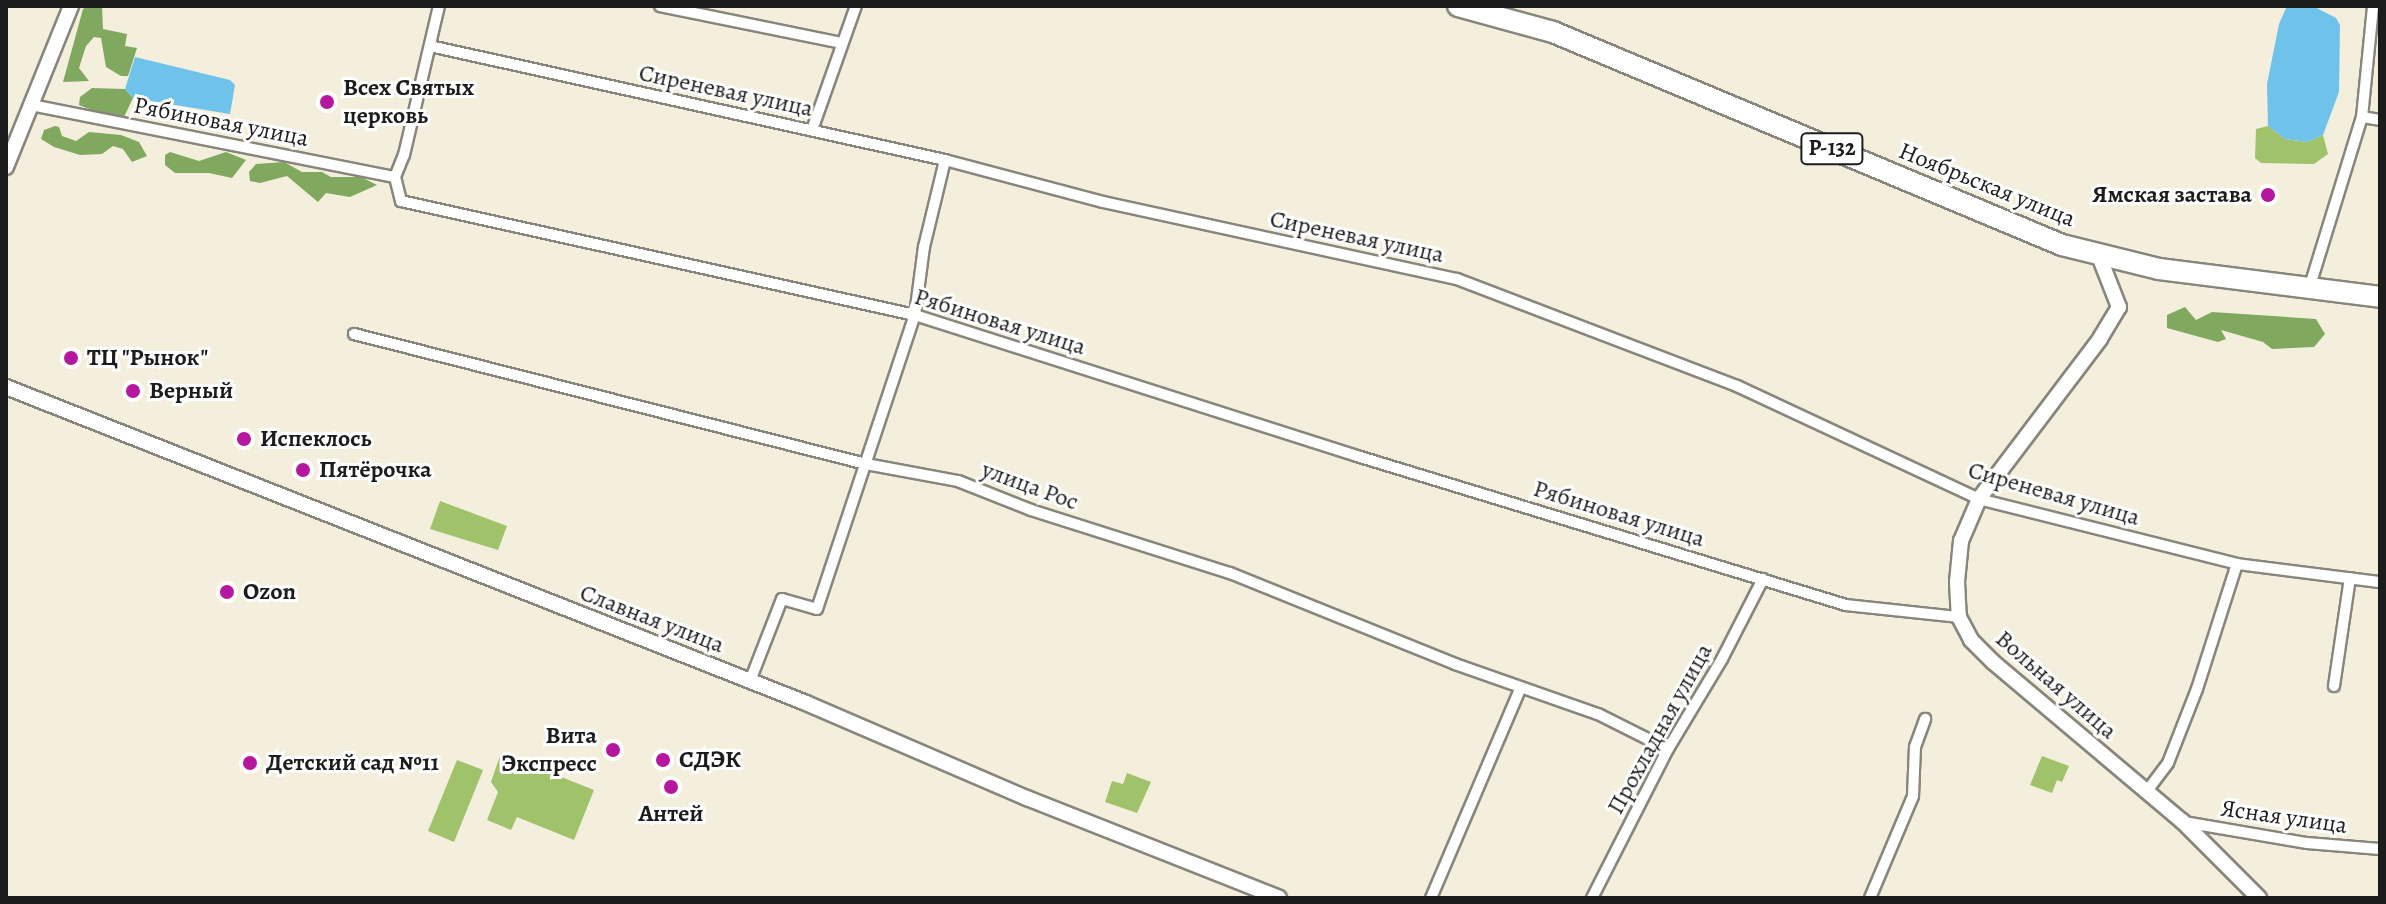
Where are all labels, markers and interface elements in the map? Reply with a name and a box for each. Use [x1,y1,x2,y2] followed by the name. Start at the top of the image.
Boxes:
[636,58,816,124] street label: Сиреневая улица
[343,74,474,130] place label: Всех Святых церковь
[131,91,311,153] street label: Рябиновая улица
[318,93,336,111] marker: Всех Святых церковь
[1800,131,1864,167] road number: Р-132
[1895,137,2079,233] street label: Ноябрьская улица
[2092,181,2252,209] place label: Ямская застава
[2259,186,2277,204] marker: Ямская застава
[1267,204,1447,270] street label: Сиреневая улица
[911,282,1089,362] street label: Рябиновая улица
[87,344,209,372] place label: ТЦ "Рынок"
[62,349,80,367] marker: ТЦ "Рынок"
[149,377,233,405] place label: Верный
[124,382,142,400] marker: Верный
[260,425,372,453] place label: Испеклось
[235,430,253,448] marker: Испеклось
[978,455,1082,517] street label: улица Рос
[319,456,432,484] place label: Пятёрочка
[1965,456,2143,532] street label: Сиреневая улица
[294,461,312,479] marker: Пятёрочка
[1530,474,1708,554] street label: Рябиновая улица
[243,578,296,606] place label: Ozon
[576,578,728,660] street label: Славная улица
[218,583,236,601] marker: Ozon
[1989,625,2123,745] street label: Вольная улица
[1601,639,1719,819] street label: Прохладная улица
[501,722,597,778] place label: Вита Экспресс
[604,741,622,759] marker: Вита Экспресс
[679,746,741,774] place label: СДЭК
[266,749,439,777] place label: Детский сад №11
[654,751,672,769] marker: СДЭК
[241,754,259,772] marker: Детский сад №11
[662,778,680,796] marker: Антей
[2219,794,2349,840] street label: Ясная улица
[639,800,703,828] place label: Антей

